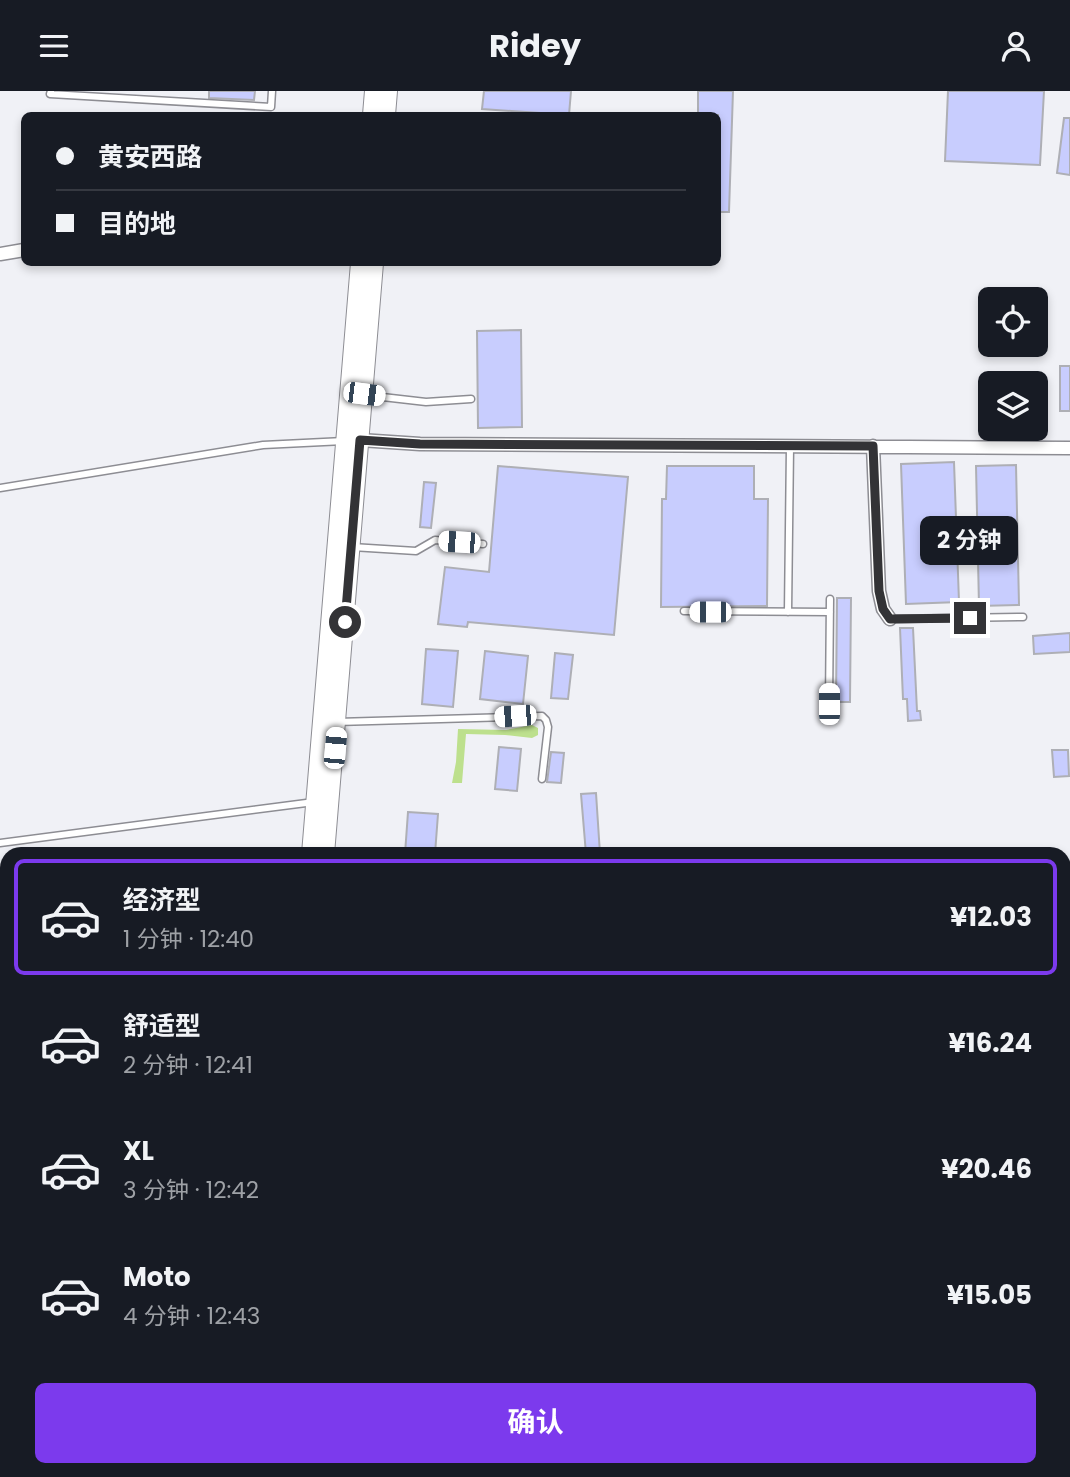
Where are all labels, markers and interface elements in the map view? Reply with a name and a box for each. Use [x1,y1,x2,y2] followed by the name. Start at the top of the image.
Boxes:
[489,23,581,68] text: Ridey
[35,27,73,65] icon: menu
[997,27,1035,65] icon: person
[98,139,202,175] text: 黄安西路
[98,206,176,242] text: 目的地
[978,287,1048,441] map controls
[978,287,1048,357] button: locate
[978,371,1048,441] button: layers
[342,381,387,407] car
[921,517,1019,566] callout: 2 分钟
[937,524,1001,556] text: 2 分钟
[438,530,481,554] car
[690,602,732,623] car
[954,602,986,634] route end
[329,606,361,638] route start
[819,683,840,725] car
[494,704,537,728] car
[323,726,348,770] car
[123,882,201,918] text: 经济型
[39,886,102,949] icon: car
[950,899,1032,935] text: ¥12.03
[123,923,254,955] text: 1 分钟 · 12:40
[123,1008,201,1044] text: 舒适型
[39,1012,102,1075] icon: car
[948,1025,1032,1061] text: ¥16.24
[123,1049,253,1081] text: 2 分钟 · 12:41
[123,1133,154,1169] text: XL
[39,1138,102,1201] icon: car
[941,1151,1032,1187] text: ¥20.46
[123,1174,259,1206] text: 3 分钟 · 12:42
[123,1259,191,1295] text: Moto
[39,1264,102,1327] icon: car
[947,1277,1032,1313] text: ¥15.05
[123,1300,260,1332] text: 4 分钟 · 12:43
[35,1383,1036,1463] button: 确认

